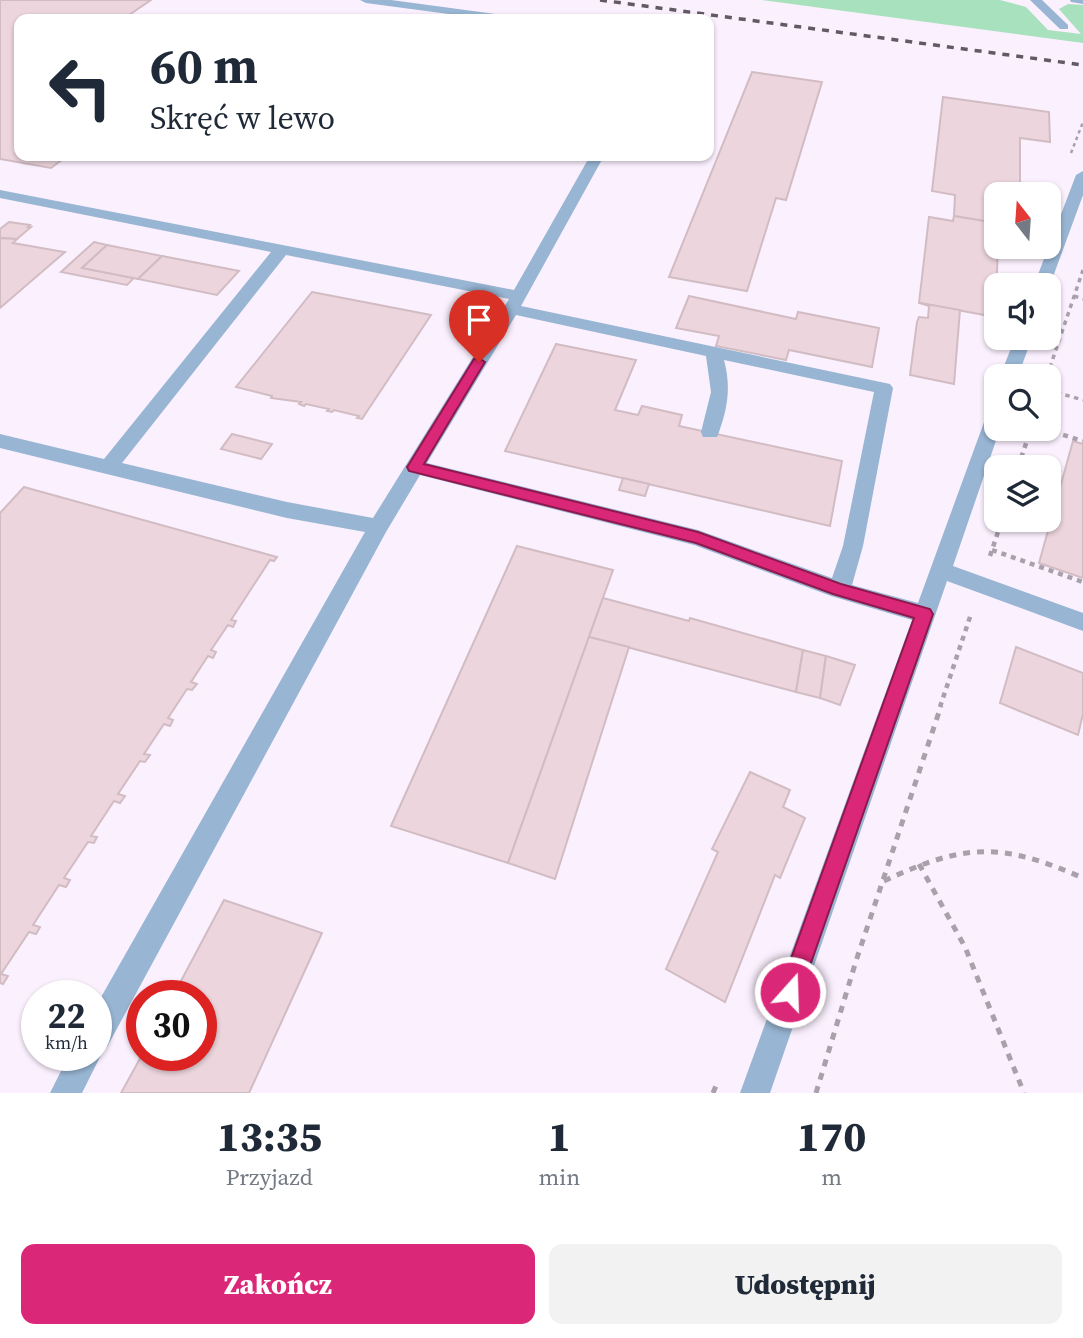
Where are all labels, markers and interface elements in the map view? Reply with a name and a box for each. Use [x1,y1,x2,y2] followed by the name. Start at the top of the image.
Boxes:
[150,32,258,99] text: 60 m
[35,42,126,133] icon: left
[150,96,335,140] text: Skręć w lewo
[984,182,1060,259] north arrow
[984,182,1061,532] map controls
[984,273,1061,350] button: sound
[449,290,509,362] pin
[460,301,498,339] icon: arrive
[984,364,1061,441] button: search
[984,455,1061,532] button: layers
[753,955,827,1029] position arrow
[126,980,217,1071] speed limit sign: 30
[48,992,85,1040] text: 22
[45,1030,88,1055] text: km/h
[217,1107,322,1165] text: 13:35
[548,1107,571,1165] text: 1
[797,1107,866,1165] text: 170
[226,1161,313,1193] text: Przyjazd
[539,1161,580,1193] text: min
[821,1161,842,1193] text: m
[21,1244,535,1324] button: Zakończ
[549,1244,1062,1324] button: Udostępnij

